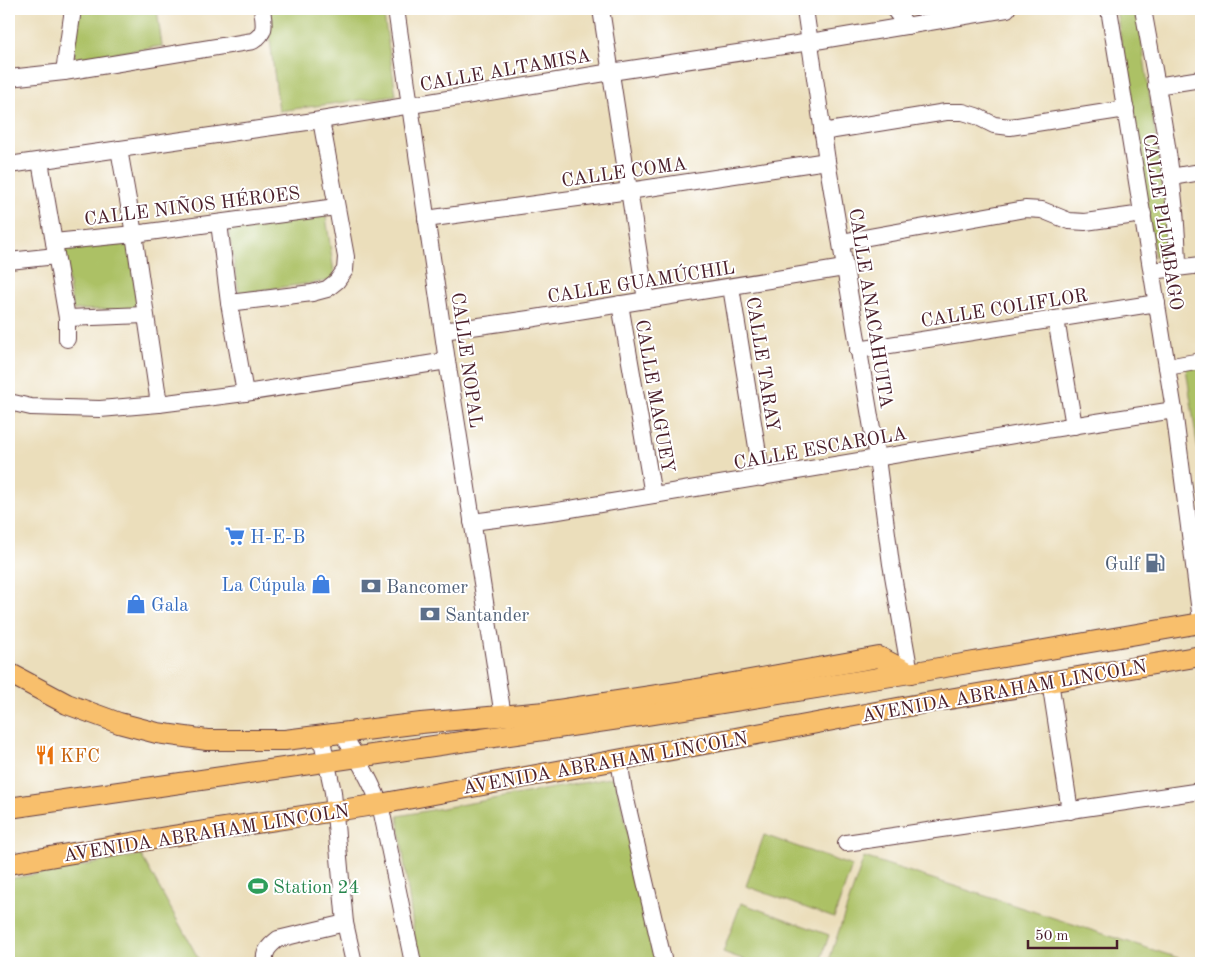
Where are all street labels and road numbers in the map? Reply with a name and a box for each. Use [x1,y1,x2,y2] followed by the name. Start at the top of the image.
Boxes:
[418,47,593,96] street label: CALLE ALTAMISA
[1138,133,1185,312] street label: CALLE PLUMBAGO
[560,155,689,192] street label: CALLE COMA
[83,180,301,230] street label: CALLE NIÑOS HÉROES
[844,207,895,410] street label: CALLE ANACAHUITA
[546,254,736,308] street label: CALLE GUAMÚCHIL
[920,287,1089,332] street label: CALLE COLIFLOR
[447,291,484,429] street label: CALLE NOPAL
[741,296,782,433] street label: CALLE TARAY
[631,318,676,475] street label: CALLE MAGUEY
[732,425,909,474] street label: CALLE ESCAROLA
[860,658,1149,727] street label: AVENIDA ABRAHAM LINCOLN
[461,730,750,799] street label: AVENIDA ABRAHAM LINCOLN
[62,802,351,866] street label: AVENIDA ABRAHAM LINCOLN

